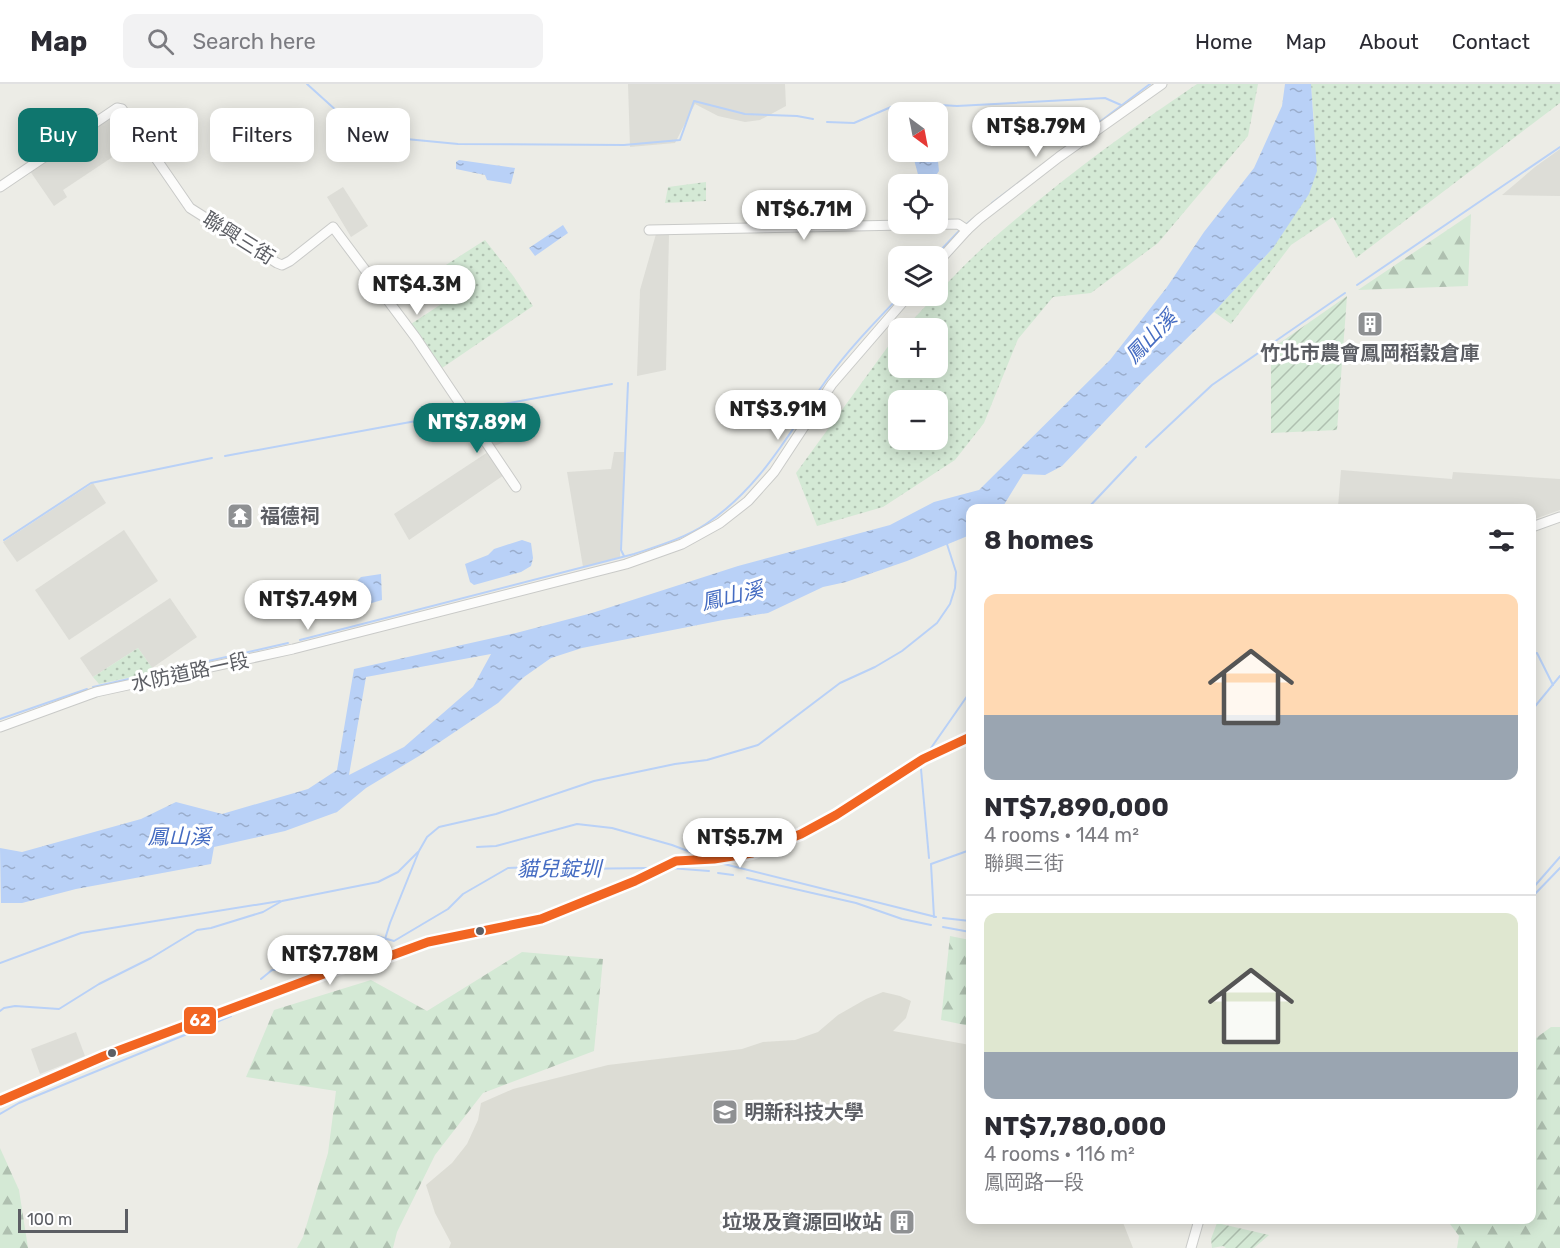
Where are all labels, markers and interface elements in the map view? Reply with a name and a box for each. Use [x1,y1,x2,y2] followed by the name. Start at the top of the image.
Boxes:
[123,14,543,68] search box
[30,25,87,58] text: Map
[144,25,177,58] icon: search
[192,28,316,55] text: Search here
[1195,29,1252,54] text: Home
[1285,29,1326,54] text: Map
[1359,29,1419,54] text: About
[1452,29,1530,54] text: Contact
[888,102,948,162] north arrow
[888,102,948,450] map controls
[974,107,1098,158] pin: NT$8.79M
[18,108,98,162] chip: Buy
[110,108,198,162] chip: Rent
[210,108,314,162] chip: Filters
[326,108,410,162] chip: New
[986,114,1086,138] text: NT$8.79M
[888,174,948,234] button: locate
[742,190,866,241] pin: NT$6.71M
[756,197,852,221] text: NT$6.71M
[199,207,279,269] street label: 聯興三街
[888,246,948,306] button: layers
[362,265,472,316] pin: NT$4.3M
[372,272,462,296] text: NT$4.3M
[1120,303,1184,368] water label: 鳳山溪
[1355,309,1385,339] building icon: 竹北市農會鳳岡稻穀倉庫
[888,318,948,378] button: +
[1260,341,1480,365] place label: 竹北市農會鳳岡稻穀倉庫
[716,390,840,441] pin: NT$3.91M
[888,390,948,450] button: −
[729,397,827,421] text: NT$3.91M
[415,403,539,454] pin: NT$7.89M
[427,410,527,434] text: NT$7.89M
[225,501,255,531] temple icon: 福德祠
[260,504,320,528] place label: 福德祠
[1485,524,1518,557] icon: filters
[984,525,1094,556] text: 8 homes
[698,576,768,615] water label: 鳳山溪
[246,580,370,631] pin: NT$7.49M
[258,587,358,611] text: NT$7.49M
[1197,633,1305,741] icon: home
[129,648,251,696] street label: 水防道路一段
[984,792,1169,823] text: NT$7,890,000
[685,818,795,869] pin: NT$5.7M
[984,823,1139,847] text: 4 rooms · 144 m²
[148,824,213,849] water label: 鳳山溪
[697,825,783,849] text: NT$5.7M
[984,851,1064,875] text: 聯興三街
[517,856,604,881] water label: 貓兒錠圳
[474,925,486,937] unlabelled marker
[268,935,392,986] pin: NT$7.78M
[281,942,379,966] text: NT$7.78M
[1197,952,1305,1060] icon: home
[183,1006,217,1035] line badge: 62
[190,1011,210,1030] text: 62
[106,1047,118,1059] unlabelled marker
[710,1097,740,1127] school or university icon: 明新科技大學
[744,1100,864,1124] place label: 明新科技大學
[984,1111,1166,1142] text: NT$7,780,000
[984,1142,1135,1166] text: 4 rooms · 116 m²
[984,1170,1084,1194] text: 鳳岡路一段
[18,1206,128,1234] scale bar
[887,1207,917,1237] building icon: 垃圾及資源回收站
[27,1210,72,1229] text: 100 m
[722,1210,882,1234] place label: 垃圾及資源回收站

